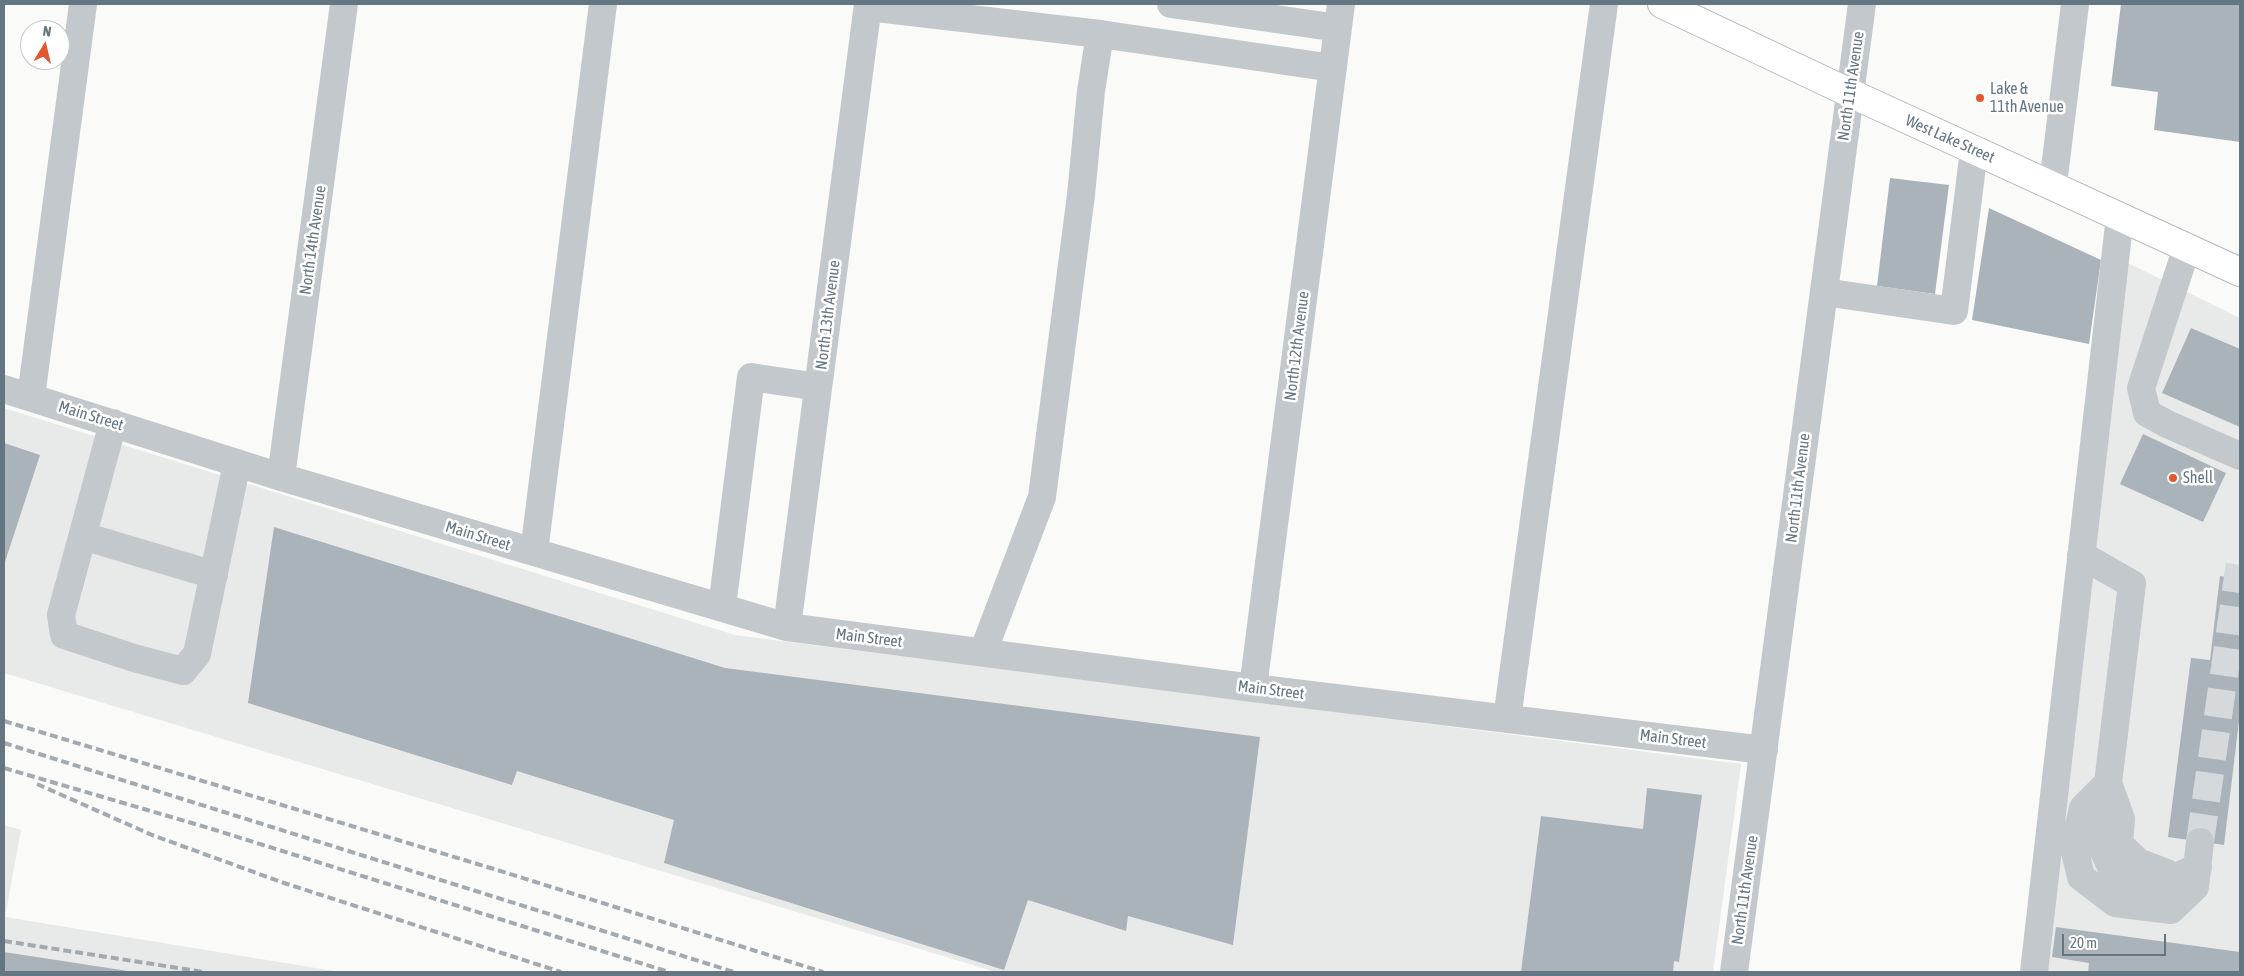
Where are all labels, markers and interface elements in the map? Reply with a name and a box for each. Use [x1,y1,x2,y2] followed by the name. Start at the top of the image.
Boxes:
[20,20,70,70] north arrow
[42,23,53,40] text: N
[1834,30,1868,142] street label: North 11th Avenue
[1990,79,2064,117] place label: Lake & 11th Avenue
[1974,92,1986,104] marker: Lake & 11th Avenue
[1902,111,1998,167] street label: West Lake Street
[296,184,330,296] street label: North 14th Avenue
[812,259,844,371] street label: North 13th Avenue
[1281,290,1313,402] street label: North 12th Avenue
[56,397,126,435] street label: Main Street
[1782,432,1814,544] street label: North 11th Avenue
[2183,468,2213,488] place label: Shell
[2167,472,2179,484] marker: Shell
[443,517,513,555] street label: Main Street
[835,624,903,652] street label: Main Street
[1237,676,1305,704] street label: Main Street
[1639,725,1707,753] street label: Main Street
[1728,834,1762,946] street label: North 11th Avenue
[2064,924,2168,956] scale bar
[2070,934,2097,951] text: 20 m

